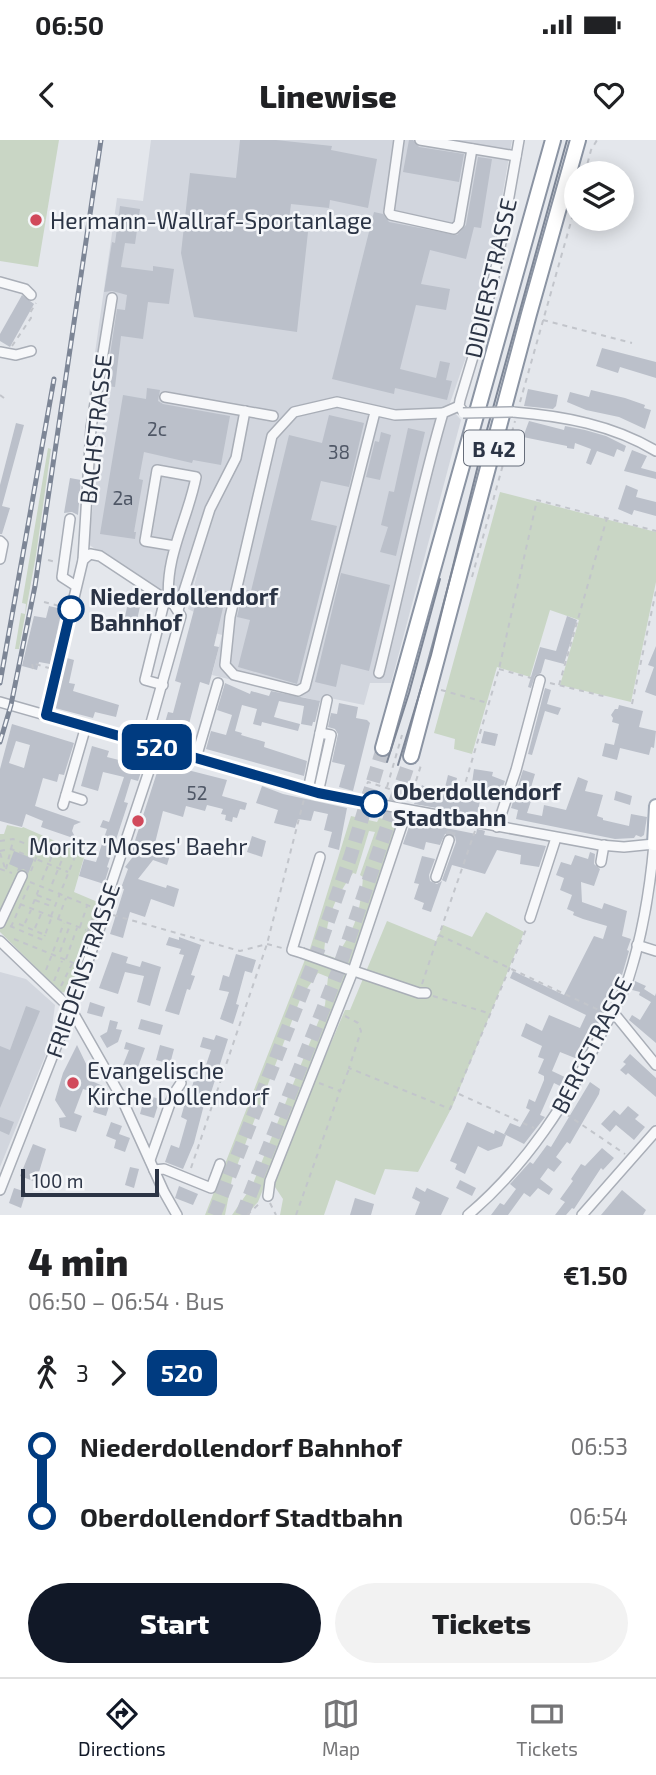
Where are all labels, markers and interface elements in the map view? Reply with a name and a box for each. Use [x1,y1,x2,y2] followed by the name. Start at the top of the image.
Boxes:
[35,9,104,40] text: 06:50
[28,76,66,114] icon: back
[259,76,397,114] text: Linewise
[590,76,628,114] icon: heart
[564,161,634,231] map controls
[564,161,634,231] button: layers
[458,195,522,361] street label: DIDIERSTRASSE
[50,206,372,234] place label: Hermann-Wallraf-Sportanlage
[28,212,44,228] marker: Hermann-Wallraf-Sportanlage
[73,353,117,505] street label: BACHSTRASSE
[147,417,167,440] house number: 2c
[464,430,524,466] road number: B 42
[328,440,350,463] house number: 38
[112,486,134,509] house number: 2a
[90,582,279,636] place label: Niederdollendorf Bahnhof
[58,596,84,622] marker: Niederdollendorf Bahnhof
[117,724,197,770] line badge: 520
[136,732,178,761] text: 520
[393,777,561,831] place label: Oberdollendorf Stadtbahn
[187,781,207,804] house number: 52
[361,791,387,817] marker: Oberdollendorf Stadtbahn
[130,813,146,829] marker: Moritz 'Moses' Baehr
[29,832,247,860] place label: Moritz 'Moses' Baehr
[39,879,125,1061] street label: FRIEDENSTRASSE
[545,972,637,1118] street label: BERGSTRASSE
[87,1056,270,1110] place label: Evangelische Kirche Dollendorf
[65,1075,81,1091] marker: Evangelische Kirche Dollendorf
[21,1166,159,1198] scale bar
[32,1169,83,1192] text: 100 m
[28,1238,129,1284] text: 4 min
[563,1259,628,1290] text: €1.50
[28,1287,224,1315] text: 06:50 – 06:54 · Bus
[28,1354,66,1392] icon: walk
[99,1354,137,1392] icon: forward
[161,1358,203,1387] text: 520
[76,1359,89,1387] text: 3
[80,1431,402,1462] text: Niederdollendorf Bahnhof
[570,1432,628,1460] text: 06:53
[80,1501,403,1532] text: Oberdollendorf Stadtbahn
[569,1502,628,1530] text: 06:54
[28,1583,321,1663] button: Start
[335,1583,628,1663] button: Tickets
[78,1695,166,1760] tab: Directions
[322,1695,360,1760] tab: Map
[516,1695,578,1760] tab: Tickets

